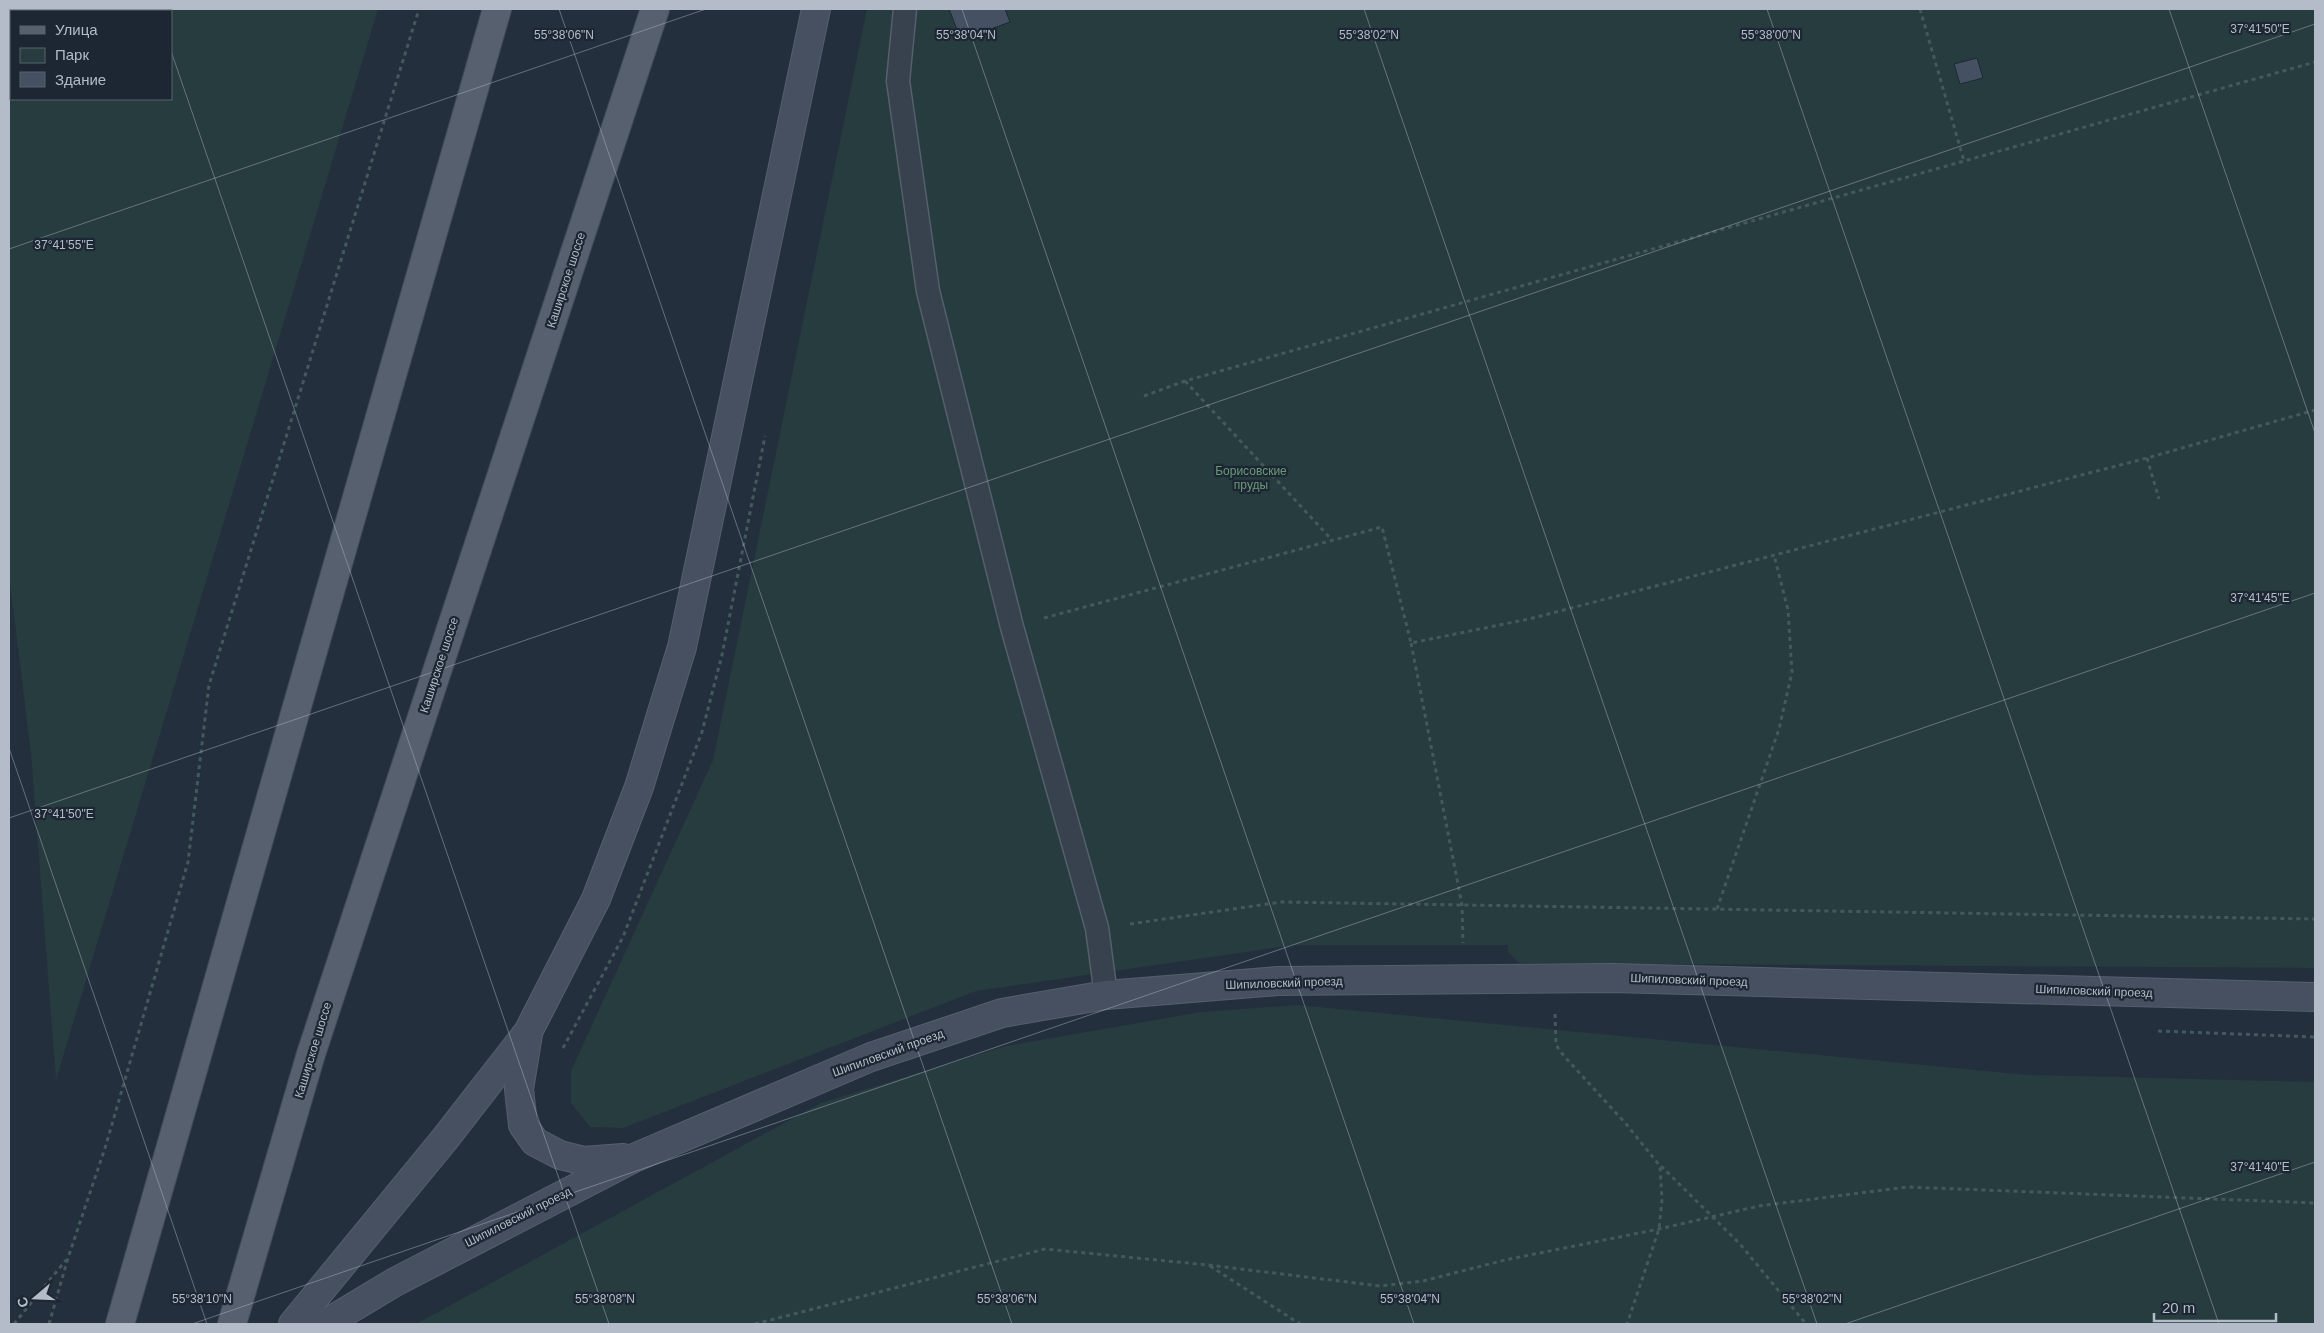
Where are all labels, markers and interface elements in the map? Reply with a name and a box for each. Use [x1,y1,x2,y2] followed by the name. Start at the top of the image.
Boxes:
[10,10,172,100] legend
[55,21,98,38] text: Улица
[2230,22,2290,36] text: 37°41'50"E
[534,28,594,42] text: 55°38'06"N
[936,28,996,42] text: 55°38'04"N
[1339,28,1399,42] text: 55°38'02"N
[1741,28,1801,42] text: 55°38'00"N
[55,46,89,63] text: Парк
[55,71,106,88] text: Здание
[544,230,588,330] street label: Каширское шоссе
[34,238,94,252] text: 37°41'55"E
[1215,464,1287,492] park label: Борисовские пруды
[2230,591,2290,605] text: 37°41'45"E
[417,615,461,715] street label: Каширское шоссе
[34,807,94,821] text: 37°41'50"E
[1630,971,1748,989] street label: Шипиловский проезд
[1225,974,1343,992] street label: Шипиловский проезд
[2035,982,2153,1000] street label: Шипиловский проезд
[292,1000,334,1100] street label: Каширское шоссе
[830,1026,946,1080] street label: Шипиловский проезд
[2230,1160,2290,1174] text: 37°41'40"E
[462,1184,574,1250] street label: Шипиловский проезд
[10,1273,60,1323] north arrow
[2154,1290,2276,1322] scale bar
[172,1292,232,1306] text: 55°38'10"N
[575,1292,635,1306] text: 55°38'08"N
[977,1292,1037,1306] text: 55°38'06"N
[1380,1292,1440,1306] text: 55°38'04"N
[1782,1292,1842,1306] text: 55°38'02"N
[13,1295,32,1310] text: С
[2162,1299,2195,1316] text: 20 m

